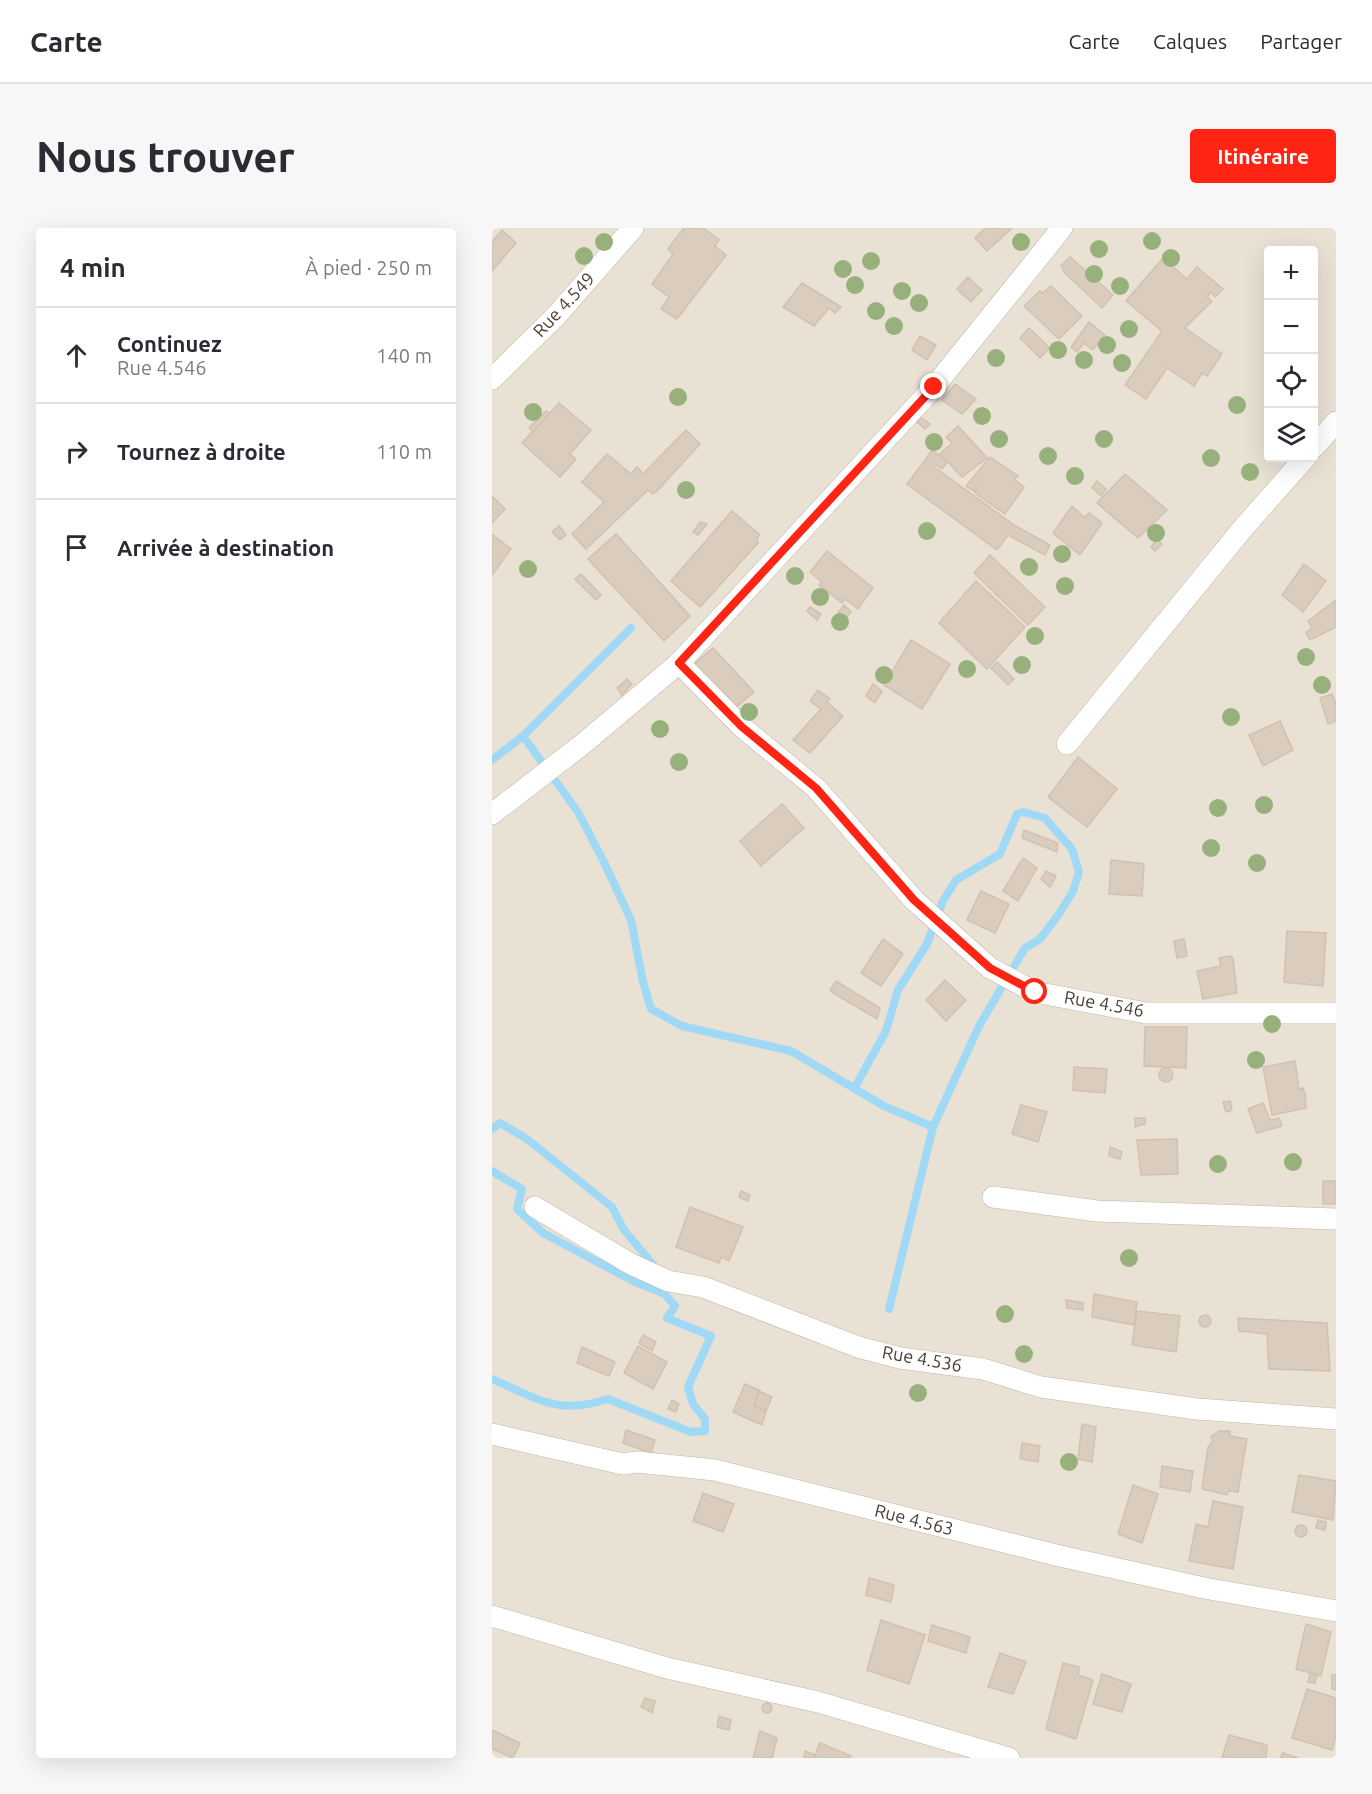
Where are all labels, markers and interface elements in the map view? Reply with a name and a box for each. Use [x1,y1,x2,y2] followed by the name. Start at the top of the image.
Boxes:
[30,26,103,57] text: Carte
[1069,29,1120,53] text: Carte
[1153,29,1227,53] text: Calques
[1260,29,1342,53] text: Partager
[1190,129,1336,183] button: Itinéraire
[36,133,295,180] text: Nous trouver
[1264,246,1318,462] map controls
[1264,246,1318,300] button: +
[60,253,126,282] text: 4 min
[305,256,432,279] text: À pied · 250 m
[528,268,598,341] street label: Rue 4.549
[1264,300,1318,354] button: −
[117,331,222,356] text: Continuez
[60,339,93,372] icon: ahead
[376,344,432,367] text: 140 m
[1264,354,1318,408] button: locate
[117,356,207,379] text: Rue 4.546
[920,373,946,399] route end
[1264,408,1318,462] button: layers
[60,435,93,468] icon: right
[117,439,286,464] text: Tournez à droite
[376,440,432,463] text: 110 m
[60,531,93,564] icon: arrive
[117,535,334,560] text: Arrivée à destination
[1021,978,1047,1004] route start
[1063,986,1146,1020] street label: Rue 4.546
[881,1341,964,1375] street label: Rue 4.536
[873,1500,956,1538] street label: Rue 4.563

